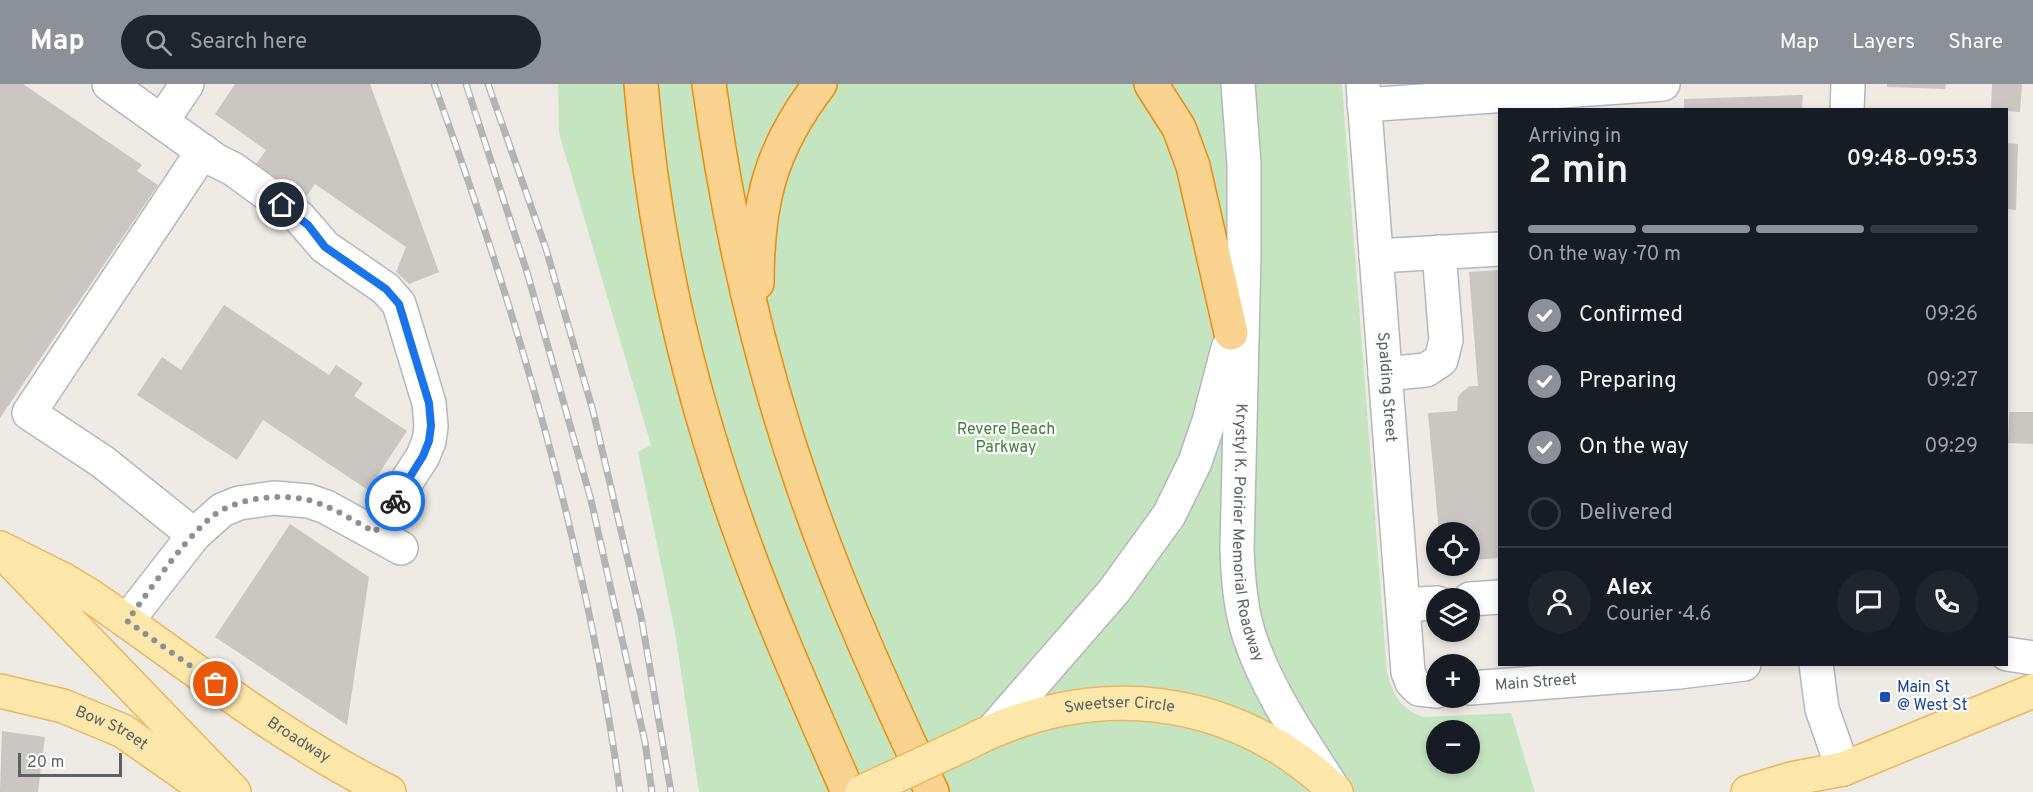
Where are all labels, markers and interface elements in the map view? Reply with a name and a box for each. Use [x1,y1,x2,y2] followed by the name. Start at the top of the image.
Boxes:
[121,15,541,69] search box
[30,24,85,60] text: Map
[142,26,175,59] icon: search
[190,29,307,56] text: Search here
[1780,29,1819,56] text: Map
[1852,29,1915,56] text: Layers
[1948,29,2003,56] text: Share
[1528,124,1621,150] text: Arriving in
[1847,146,1978,173] text: 09:48–09:53
[1528,148,1629,197] text: 2 min
[256,179,307,230] pin
[265,188,298,221] icon: home
[1528,242,1681,268] text: On the way · 70 m
[1528,299,1561,332] icon: check
[1579,302,1683,329] text: Confirmed
[1925,302,1978,328] text: 09:26
[1372,331,1400,443] street label: Spalding Street
[1528,365,1561,398] icon: check
[1579,368,1677,395] text: Preparing
[1926,368,1978,394] text: 09:27
[1227,403,1268,665] street label: Krystyl K. Poirier Memorial Roadway
[957,420,1055,458] park label: Revere Beach Parkway
[1528,431,1561,464] icon: check
[1579,434,1689,461] text: On the way
[1925,434,1978,460] text: 09:29
[365,471,425,531] courier
[379,485,412,518] icon: bike
[1579,500,1673,527] text: Delivered
[1426,522,1480,774] map controls
[1426,522,1480,576] button: locate
[1528,570,1591,633] button: person
[1837,570,1900,633] button: chat
[1915,570,1978,633] button: phone
[1606,575,1653,602] text: Alex
[1426,588,1480,642] button: layers
[1606,602,1711,628] text: Courier · 4.6
[1426,654,1480,708] button: +
[190,658,241,709] pin
[199,667,232,700] icon: bag
[1494,670,1577,696] street label: Main Street
[1897,678,1968,716] place label: Main St @ West St
[1878,690,1892,704] marker: Main St @ West St
[1063,693,1176,719] street label: Sweetser Circle
[72,702,151,755] street label: Bow Street
[263,713,334,768] street label: Broadway
[1426,720,1480,774] button: −
[18,750,122,778] scale bar
[27,753,64,773] text: 20 m

